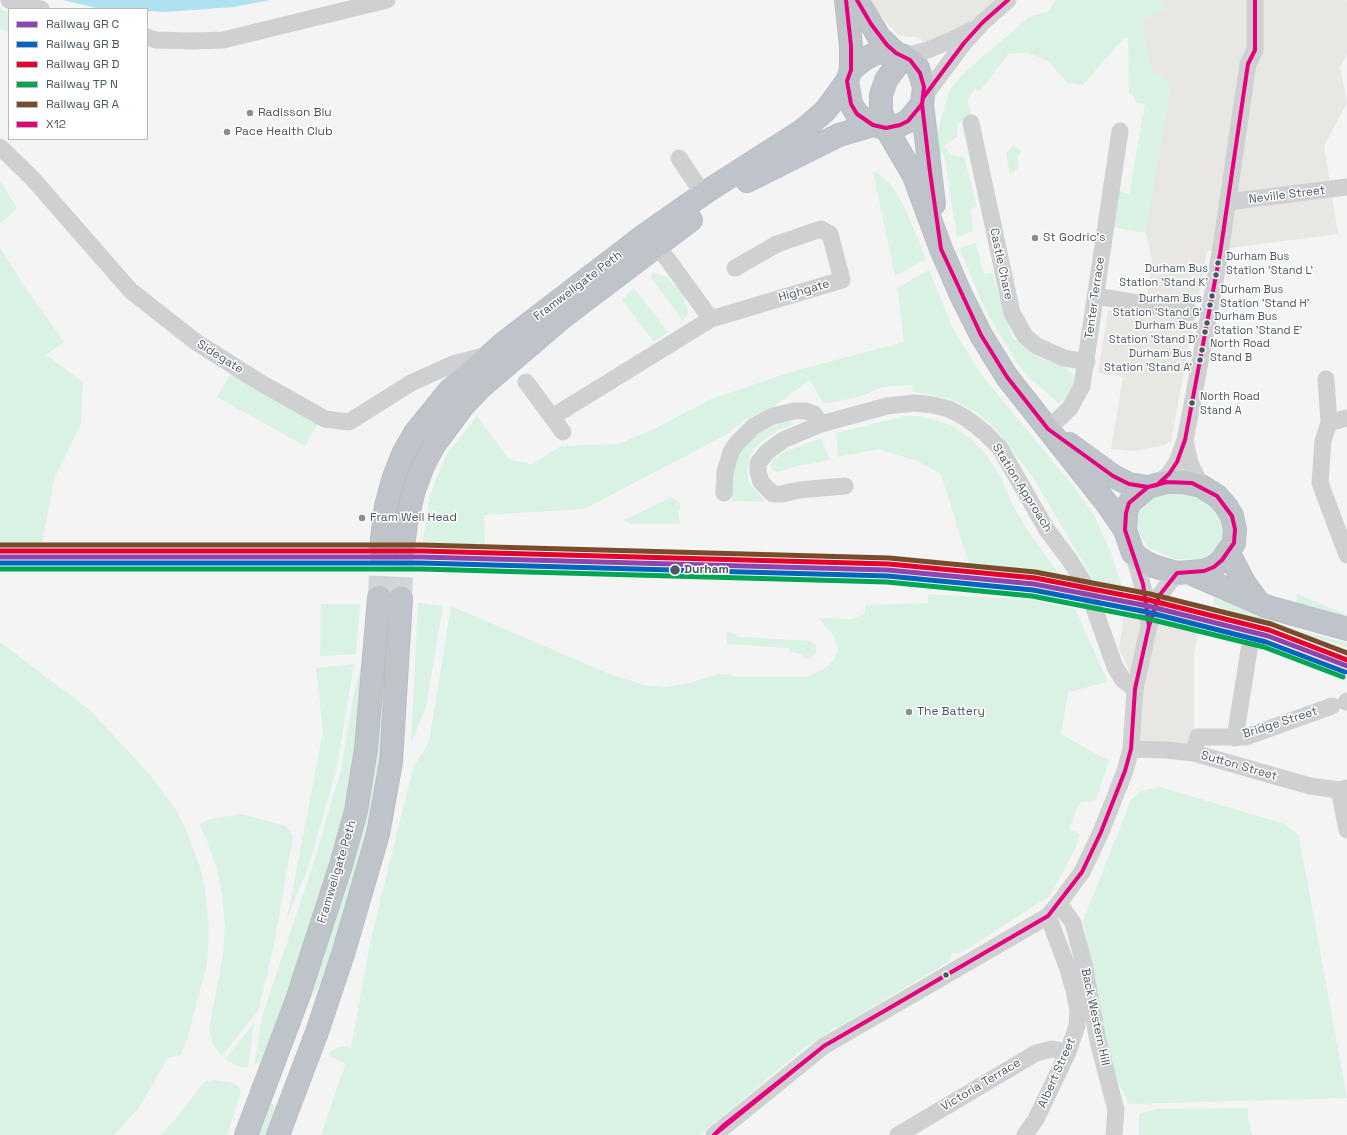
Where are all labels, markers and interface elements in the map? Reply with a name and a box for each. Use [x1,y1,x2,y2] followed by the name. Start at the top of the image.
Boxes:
[8,8,148,140] legend
[46,16,119,32] text: Railway GR C
[46,36,120,52] text: Railway GR B
[46,56,120,72] text: Railway GR D
[46,76,118,92] text: Railway TP N
[46,96,119,112] text: Railway GR A
[258,106,332,120] place label: Radisson Blu
[245,108,255,118] marker: Radisson Blu
[46,116,66,132] text: X12
[235,125,333,139] place label: Pace Health Club
[222,127,232,137] marker: Pace Health Club
[1248,183,1326,207] street label: Neville Street
[986,227,1016,301] street label: Castle Chare
[1043,231,1106,245] place label: St Godric's
[1030,233,1040,243] marker: St Godric's
[531,248,625,324] street label: Framwellgate Peth
[1226,250,1313,276] place label: Durham Bus Station 'Stand L'
[1082,256,1108,340] street label: Tenter Terrace
[1213,258,1223,268] marker: Durham Bus Station 'Stand L'
[1119,262,1208,288] place label: Durham Bus Station 'Stand K'
[1211,270,1221,280] marker: Durham Bus Station 'Stand K'
[777,277,831,305] street label: Highgate
[1220,283,1309,309] place label: Durham Bus Station 'Stand H'
[1207,291,1217,301] marker: Durham Bus Station 'Stand H'
[1113,292,1202,318] place label: Durham Bus Station 'Stand G'
[1205,300,1215,310] marker: Durham Bus Station 'Stand G'
[1214,310,1302,336] place label: Durham Bus Station 'Stand E'
[1202,318,1212,328] marker: Durham Bus Station 'Stand E'
[1109,319,1198,345] place label: Durham Bus Station 'Stand D'
[1200,327,1210,337] marker: Durham Bus Station 'Stand D'
[194,337,246,377] street label: Sidegate
[1210,337,1270,363] place label: North Road Stand B
[1197,345,1207,355] marker: North Road Stand B
[1104,347,1192,373] place label: Durham Bus Station 'Stand A'
[1195,355,1205,365] marker: Durham Bus Station 'Stand A'
[1200,390,1260,416] place label: North Road Stand A
[1187,398,1197,408] marker: North Road Stand A
[989,441,1055,535] street label: Station Approach
[370,511,457,525] place label: Fram Well Head
[357,513,367,523] marker: Fram Well Head
[668,563,682,577] marker: Durham
[684,563,729,577] place label: Durham
[1241,704,1319,742] street label: Bridge Street
[917,705,985,719] place label: The Battery
[904,707,914,717] marker: The Battery
[1199,748,1279,784] street label: Sutton Street
[314,819,360,925] street label: Framwellgate Peth
[1078,967,1112,1067] street label: Back Western Hill
[941,970,951,980] unlabelled marker
[1035,1036,1079,1110] street label: Albert Street
[939,1056,1023,1114] street label: Victoria Terrace

